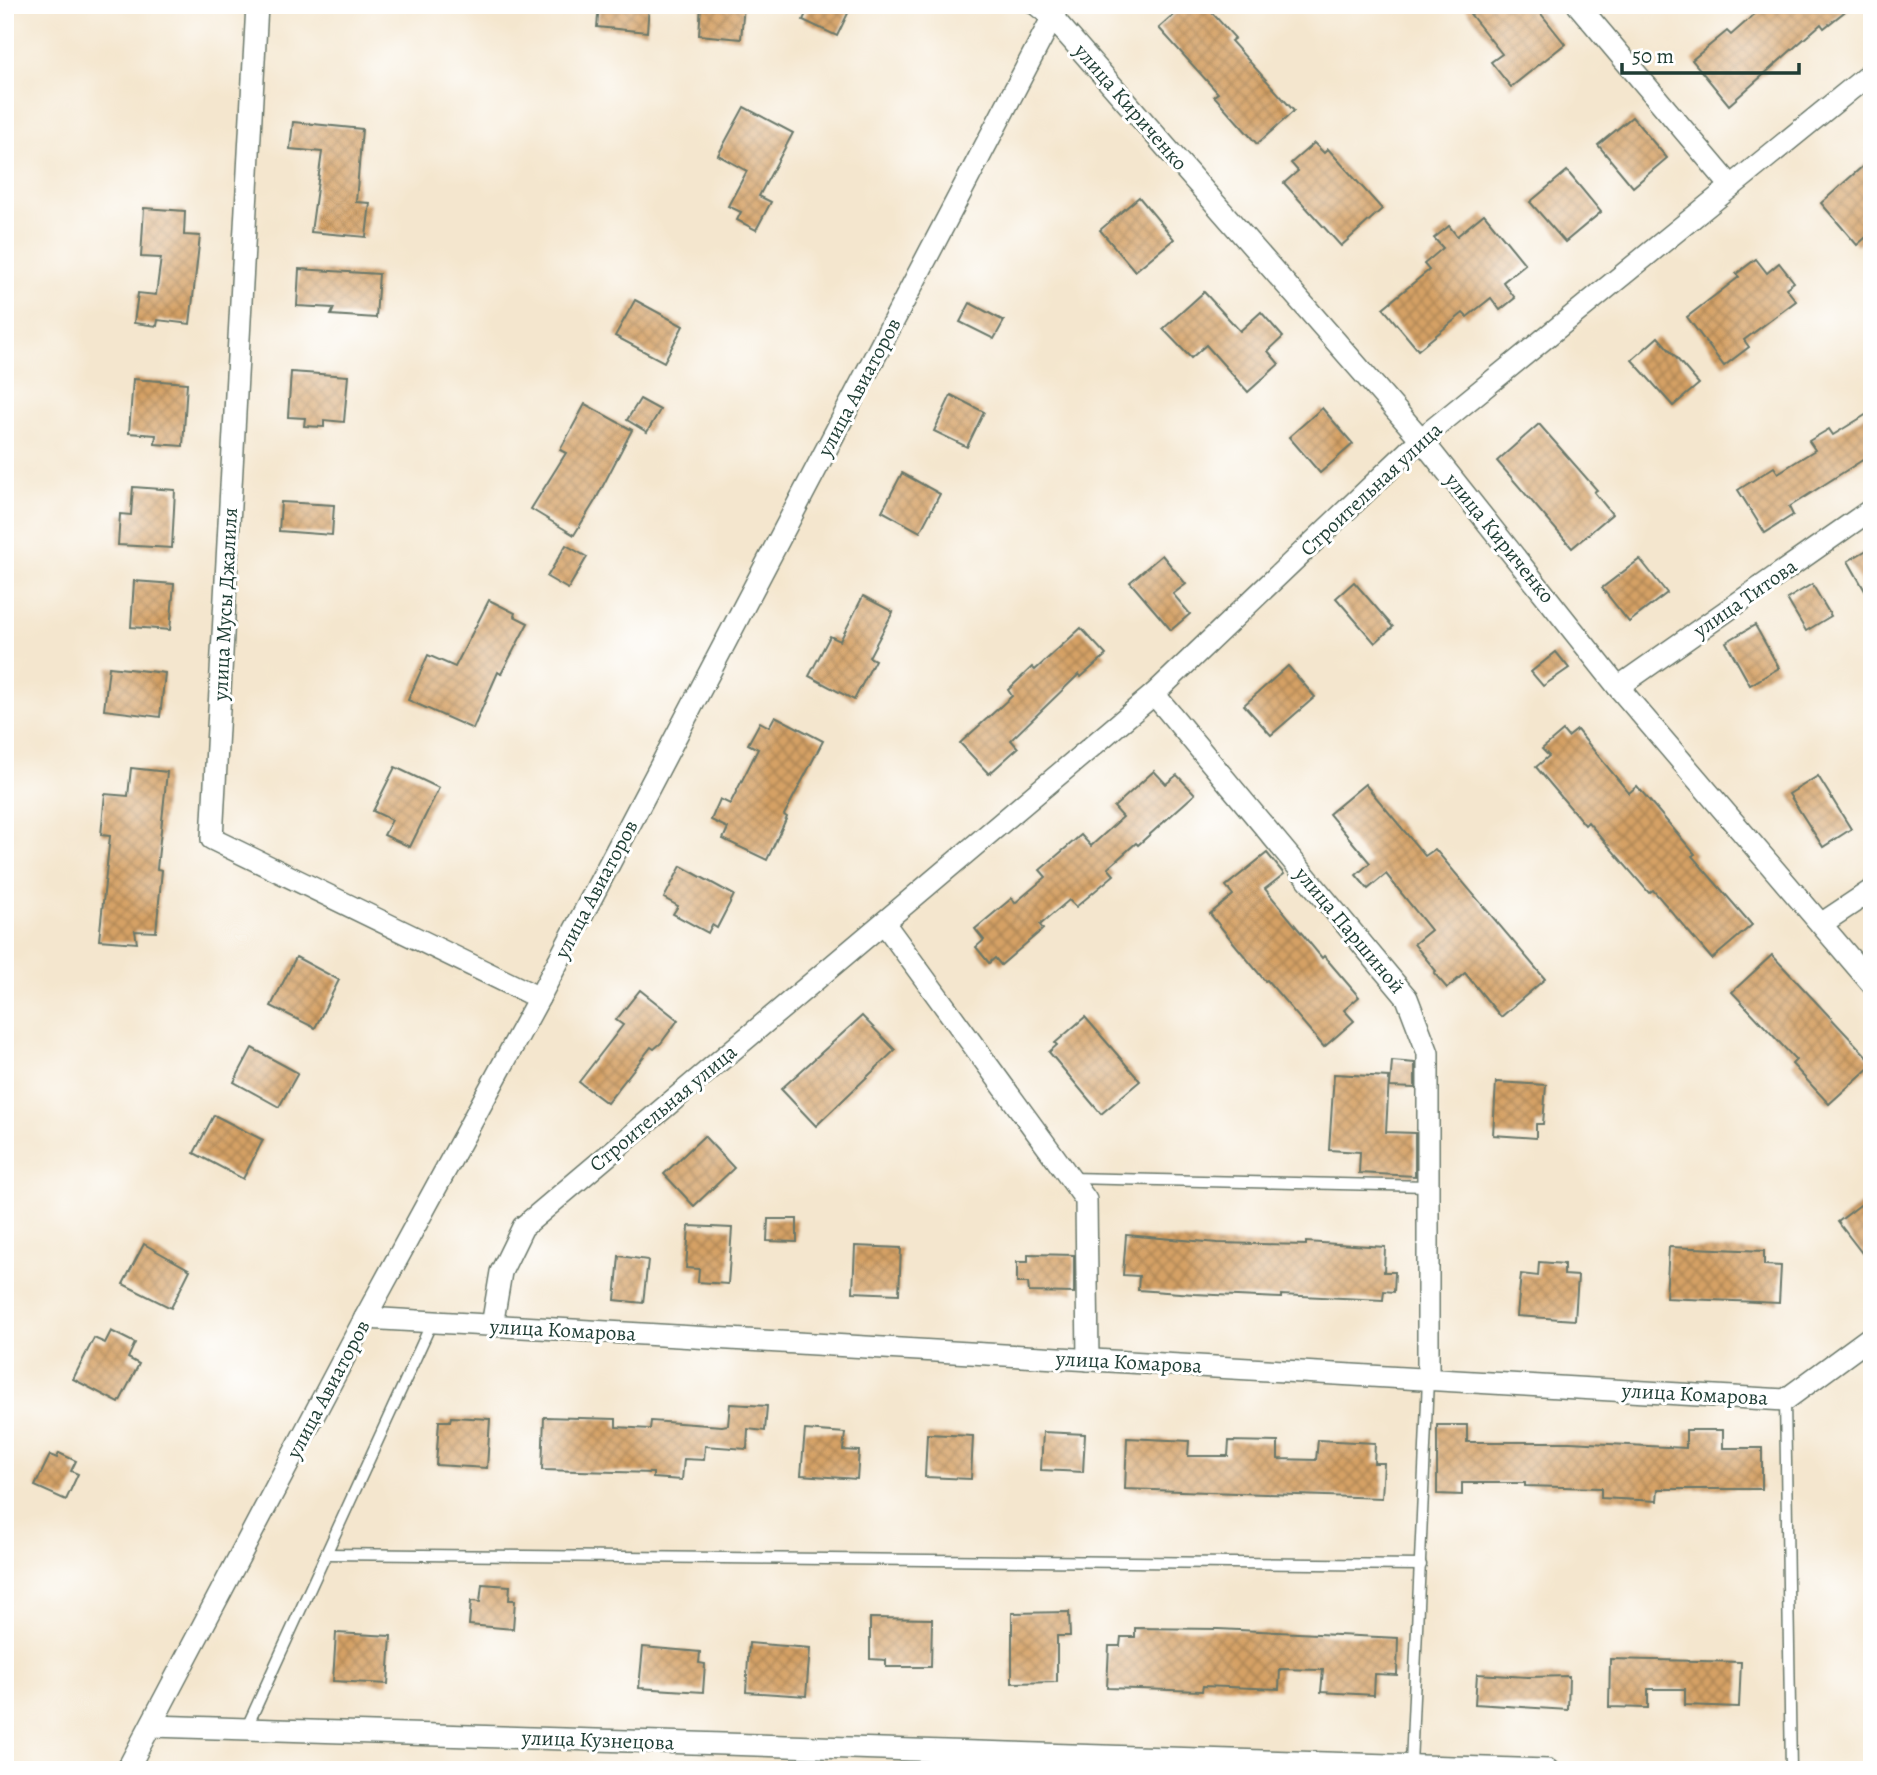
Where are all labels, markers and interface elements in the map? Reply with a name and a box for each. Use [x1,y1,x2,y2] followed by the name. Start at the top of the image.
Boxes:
[1622,32,1798,76] scale bar
[1067,37,1194,176] street label: улица Кириченко
[1632,42,1674,70] text: 50 m
[810,313,907,462] street label: улица Авиаторов
[1294,416,1448,562] street label: Строительная улица
[1438,466,1561,609] street label: улица Кириченко
[206,507,244,702] street label: улица Мусы Джалиля
[1687,552,1803,645] street label: улица Титова
[547,815,644,964] street label: улица Авиаторов
[1288,860,1411,999] street label: улица Паршиной
[583,1038,743,1178] street label: Строительная улица
[488,1312,637,1348] street label: улица Комарова
[279,1315,376,1464] street label: улица Авиаторов
[1054,1344,1203,1380] street label: улица Комарова
[1620,1376,1769,1412] street label: улица Комарова
[520,1723,675,1757] street label: улица Кузнецова

